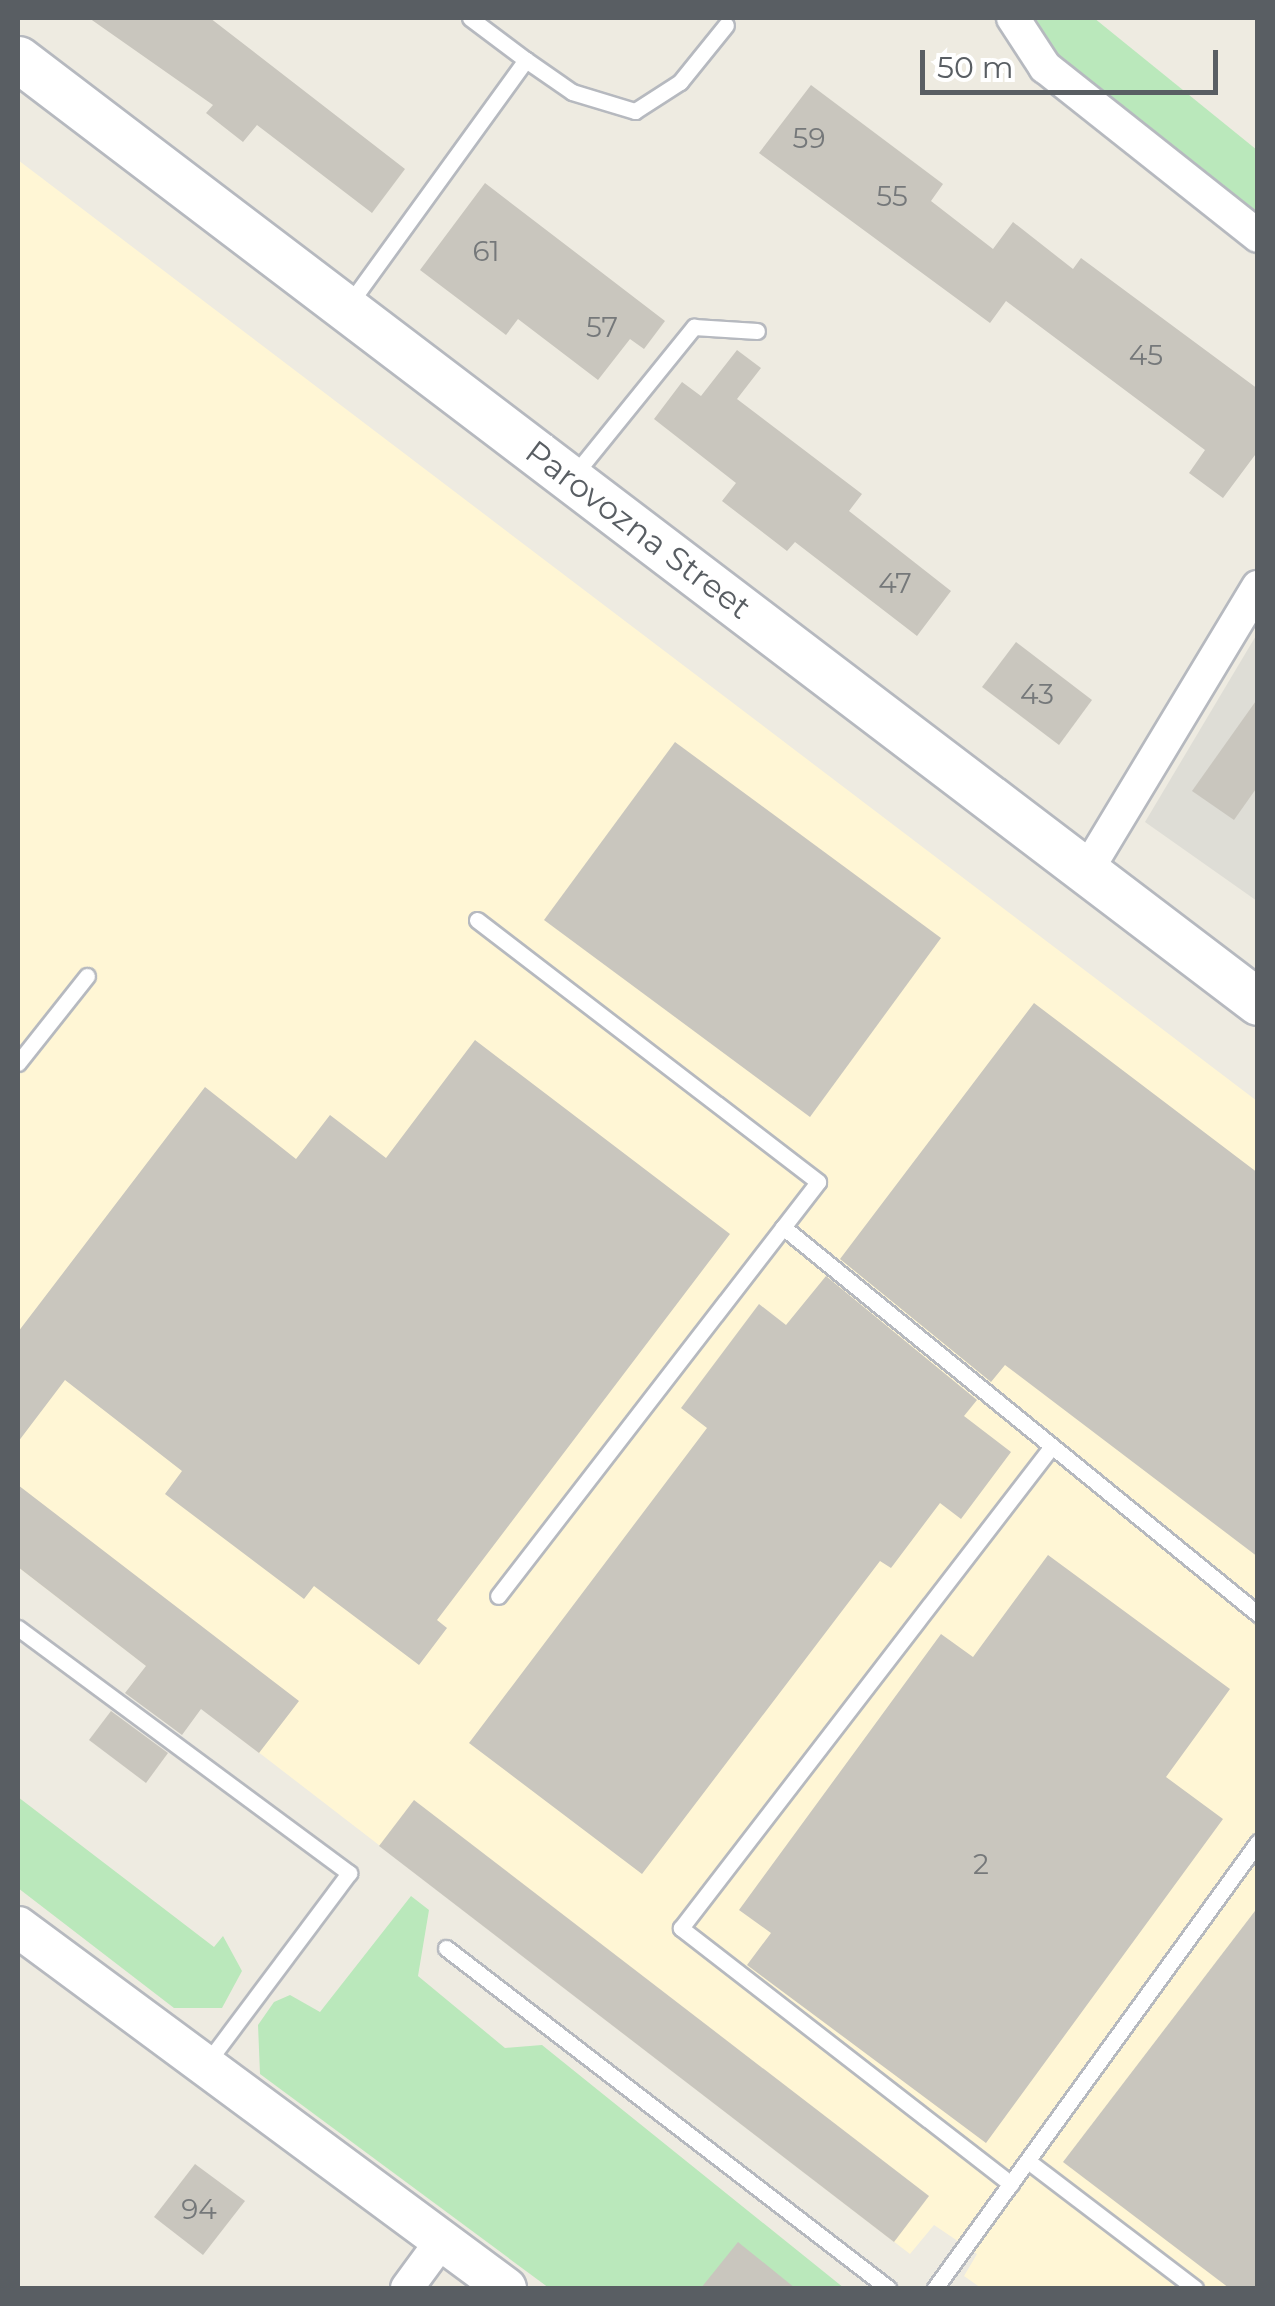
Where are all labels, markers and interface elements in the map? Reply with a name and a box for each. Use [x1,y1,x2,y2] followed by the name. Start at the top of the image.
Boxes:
[925,30,1222,92] scale bar
[937,49,1014,86] text: 50 m
[793,121,825,155] house number: 59
[876,179,908,213] house number: 55
[472,234,500,268] house number: 61
[586,310,618,344] house number: 57
[1129,338,1163,372] house number: 45
[518,433,758,627] street label: Parovozna Street
[878,566,912,600] house number: 47
[1020,677,1054,711] house number: 43
[973,1847,989,1881] house number: 2
[181,2192,217,2226] house number: 94

